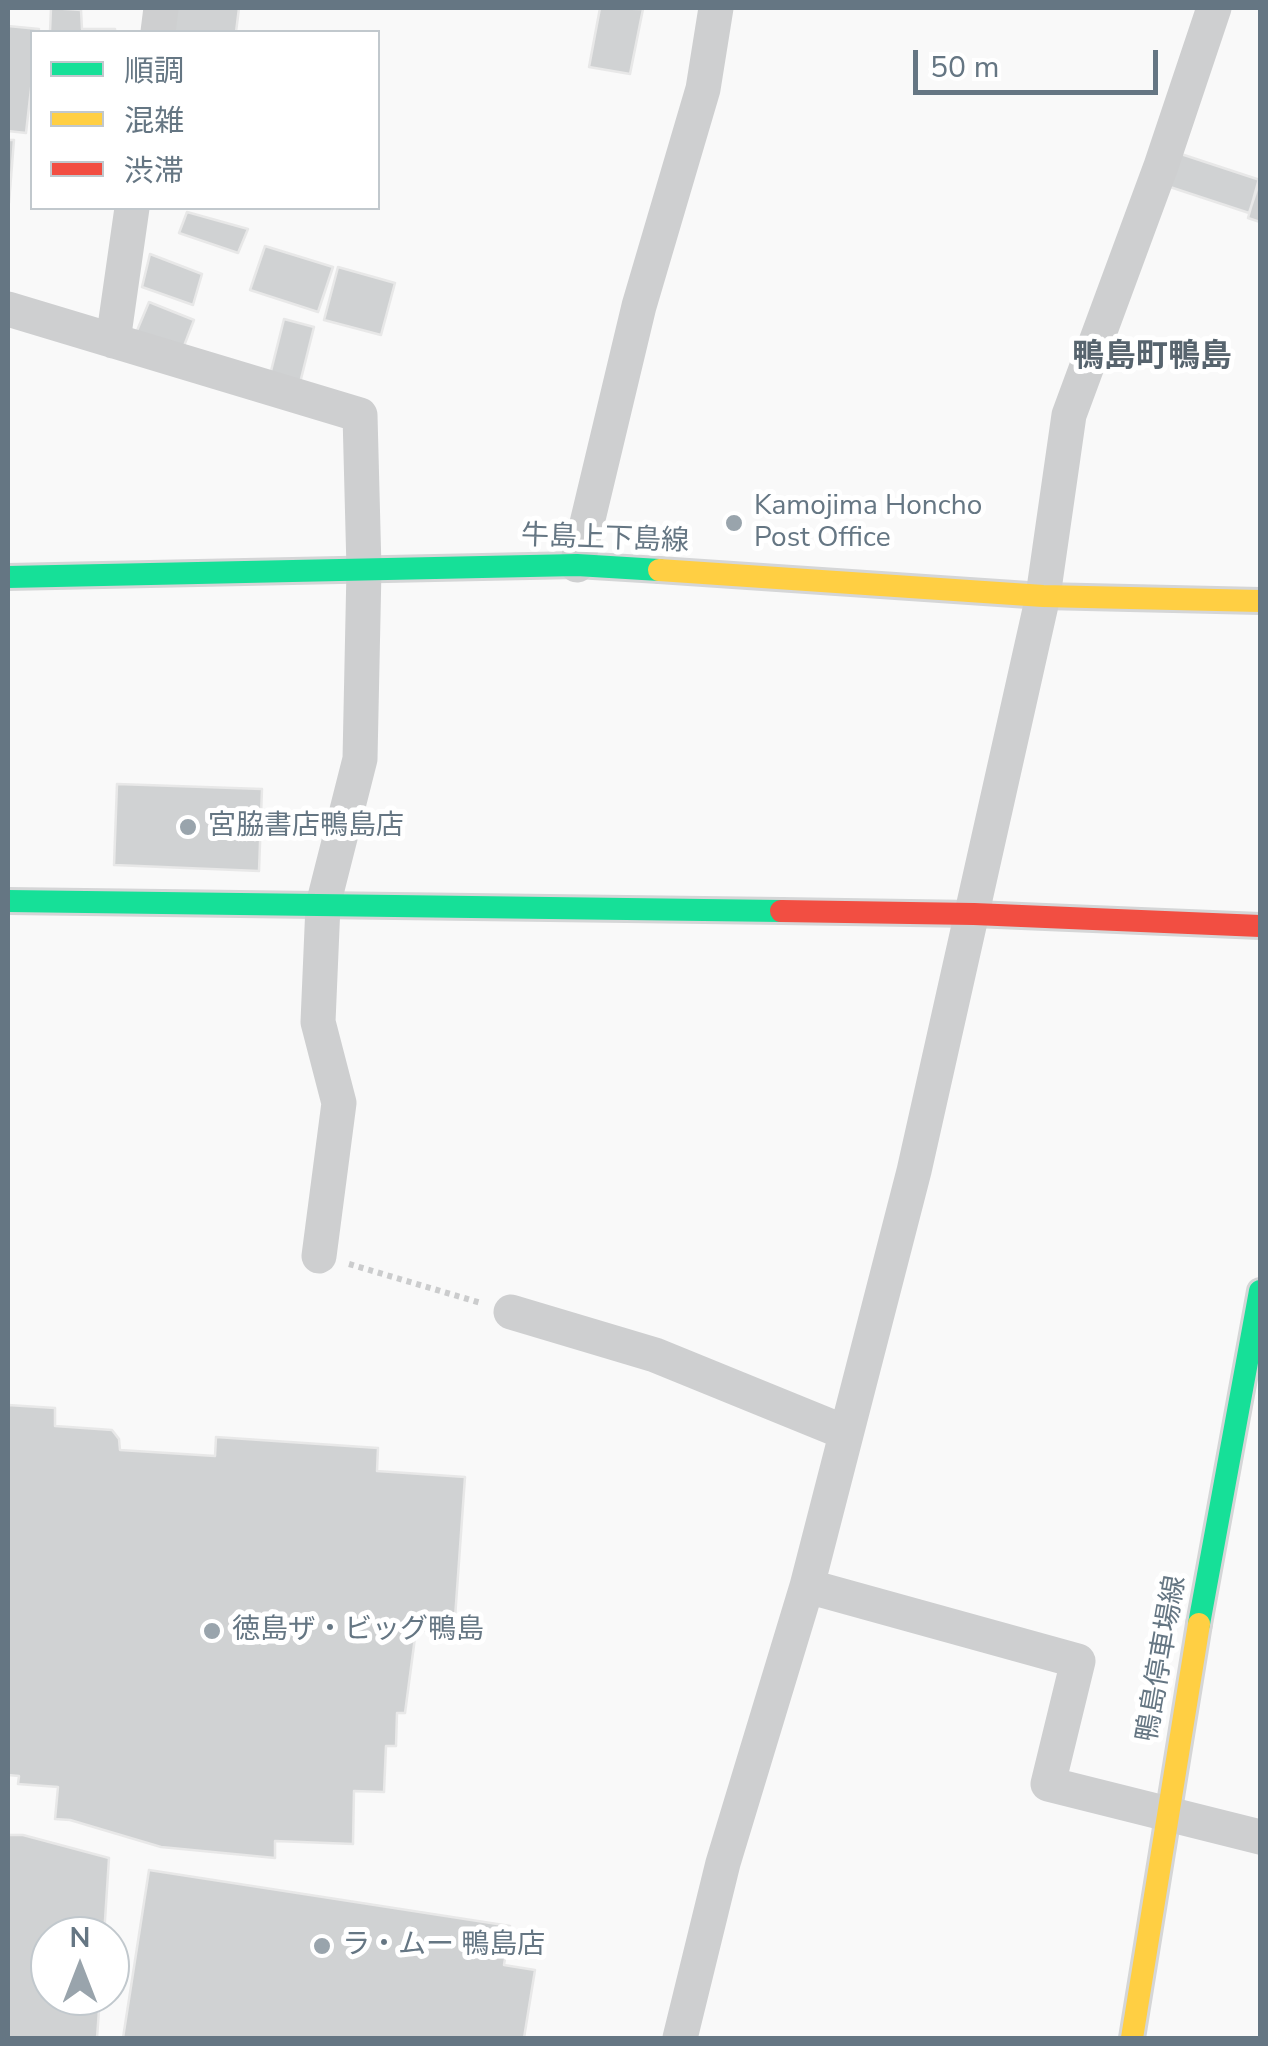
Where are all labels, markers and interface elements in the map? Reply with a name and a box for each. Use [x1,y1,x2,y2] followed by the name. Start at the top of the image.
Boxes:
[30,30,380,210] legend
[918,30,1163,92] scale bar
[930,47,999,88] text: 50 m
[124,51,184,92] text: 順調
[124,101,184,142] text: 混雑
[124,151,184,192] text: 渋滞
[1072,339,1232,377] district label: 鴨島町鴨島
[754,490,982,556] place label: Kamojima Honcho Post Office
[723,512,745,534] marker: Kamojima Honcho Post Office
[520,520,690,560] street label: 牛島上下島線
[208,810,404,844] place label: 宮脇書店鴨島店
[177,816,199,838] marker: 宮脇書店鴨島店
[1132,1573,1194,1745] street label: 鴨島停車場線
[232,1614,484,1648] place label: 徳島ザ・ビッグ鴨島
[201,1620,223,1642] marker: 徳島ザ・ビッグ鴨島
[30,1916,130,2016] north arrow
[70,1919,90,1957] text: N
[342,1929,545,1963] place label: ラ・ムー 鴨島店
[311,1935,333,1957] marker: ラ・ムー 鴨島店

